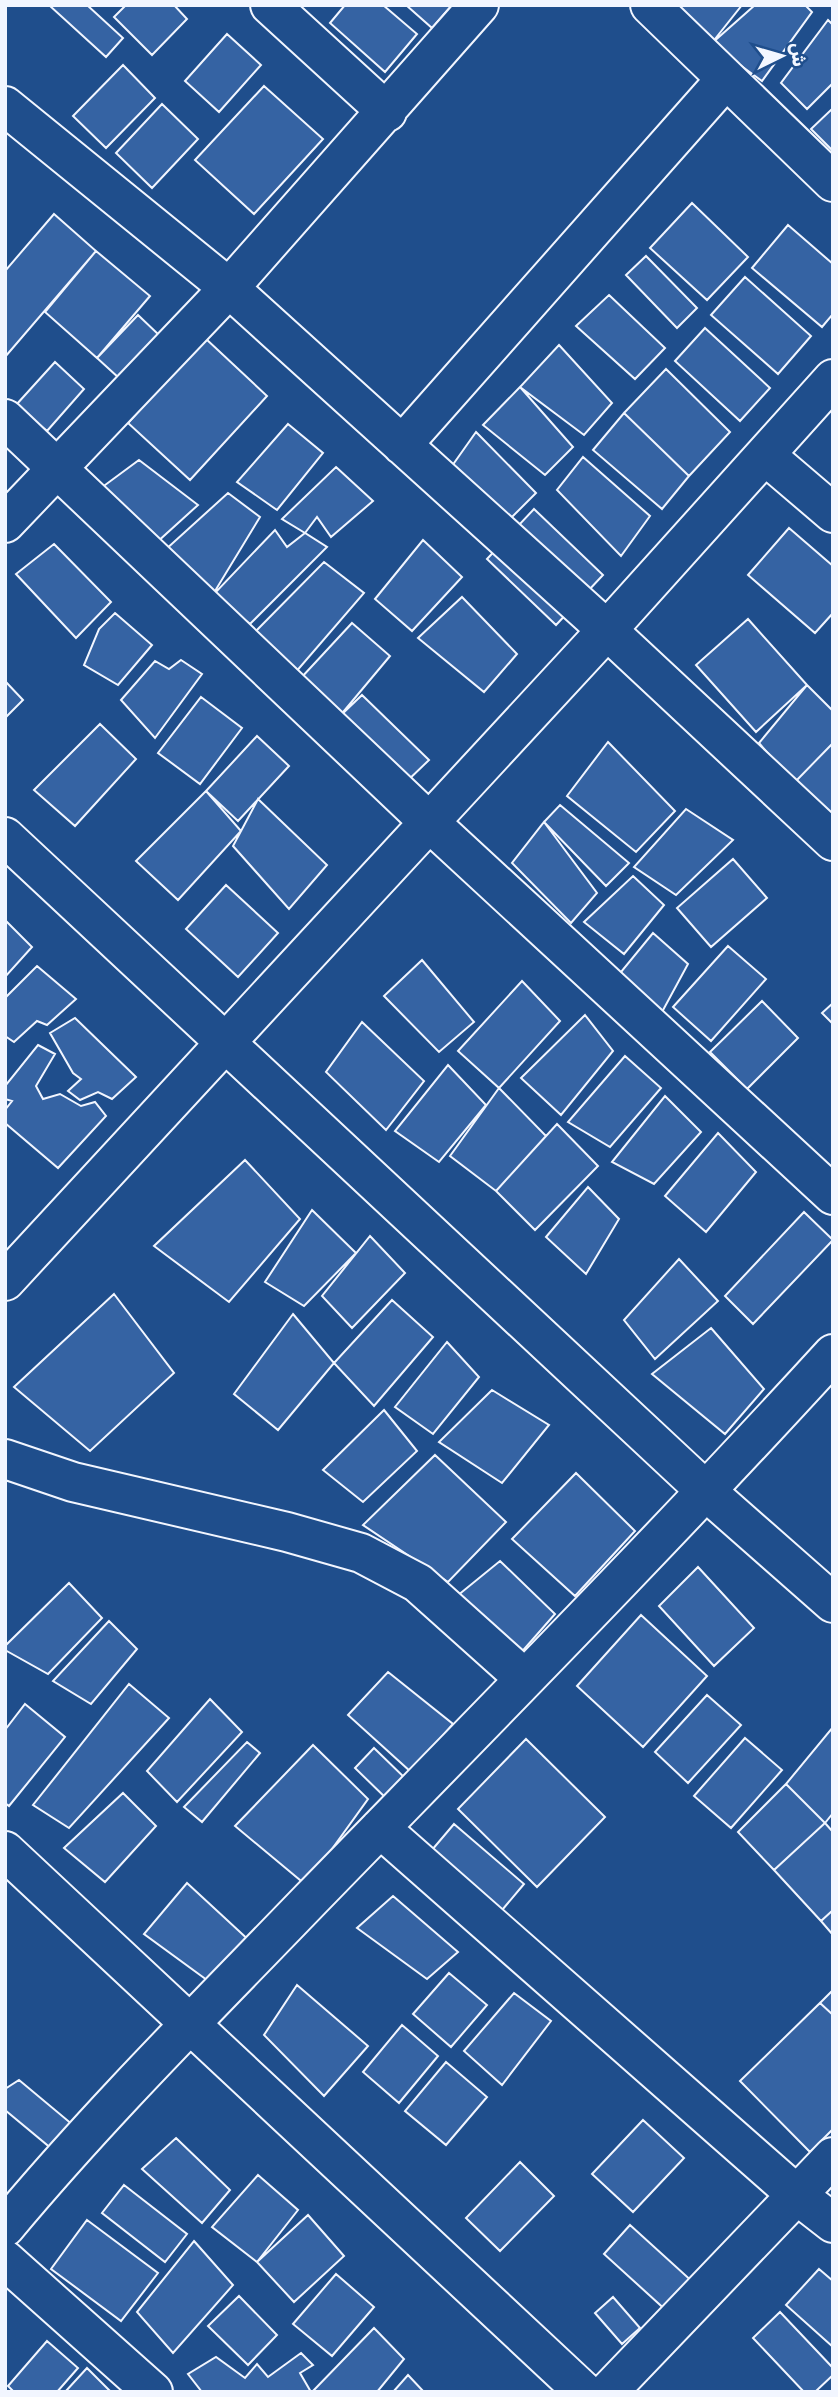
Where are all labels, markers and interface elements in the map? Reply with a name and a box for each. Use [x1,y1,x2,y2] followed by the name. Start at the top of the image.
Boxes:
[747,21,817,91] north arrow
[786,42,811,68] text: ش

